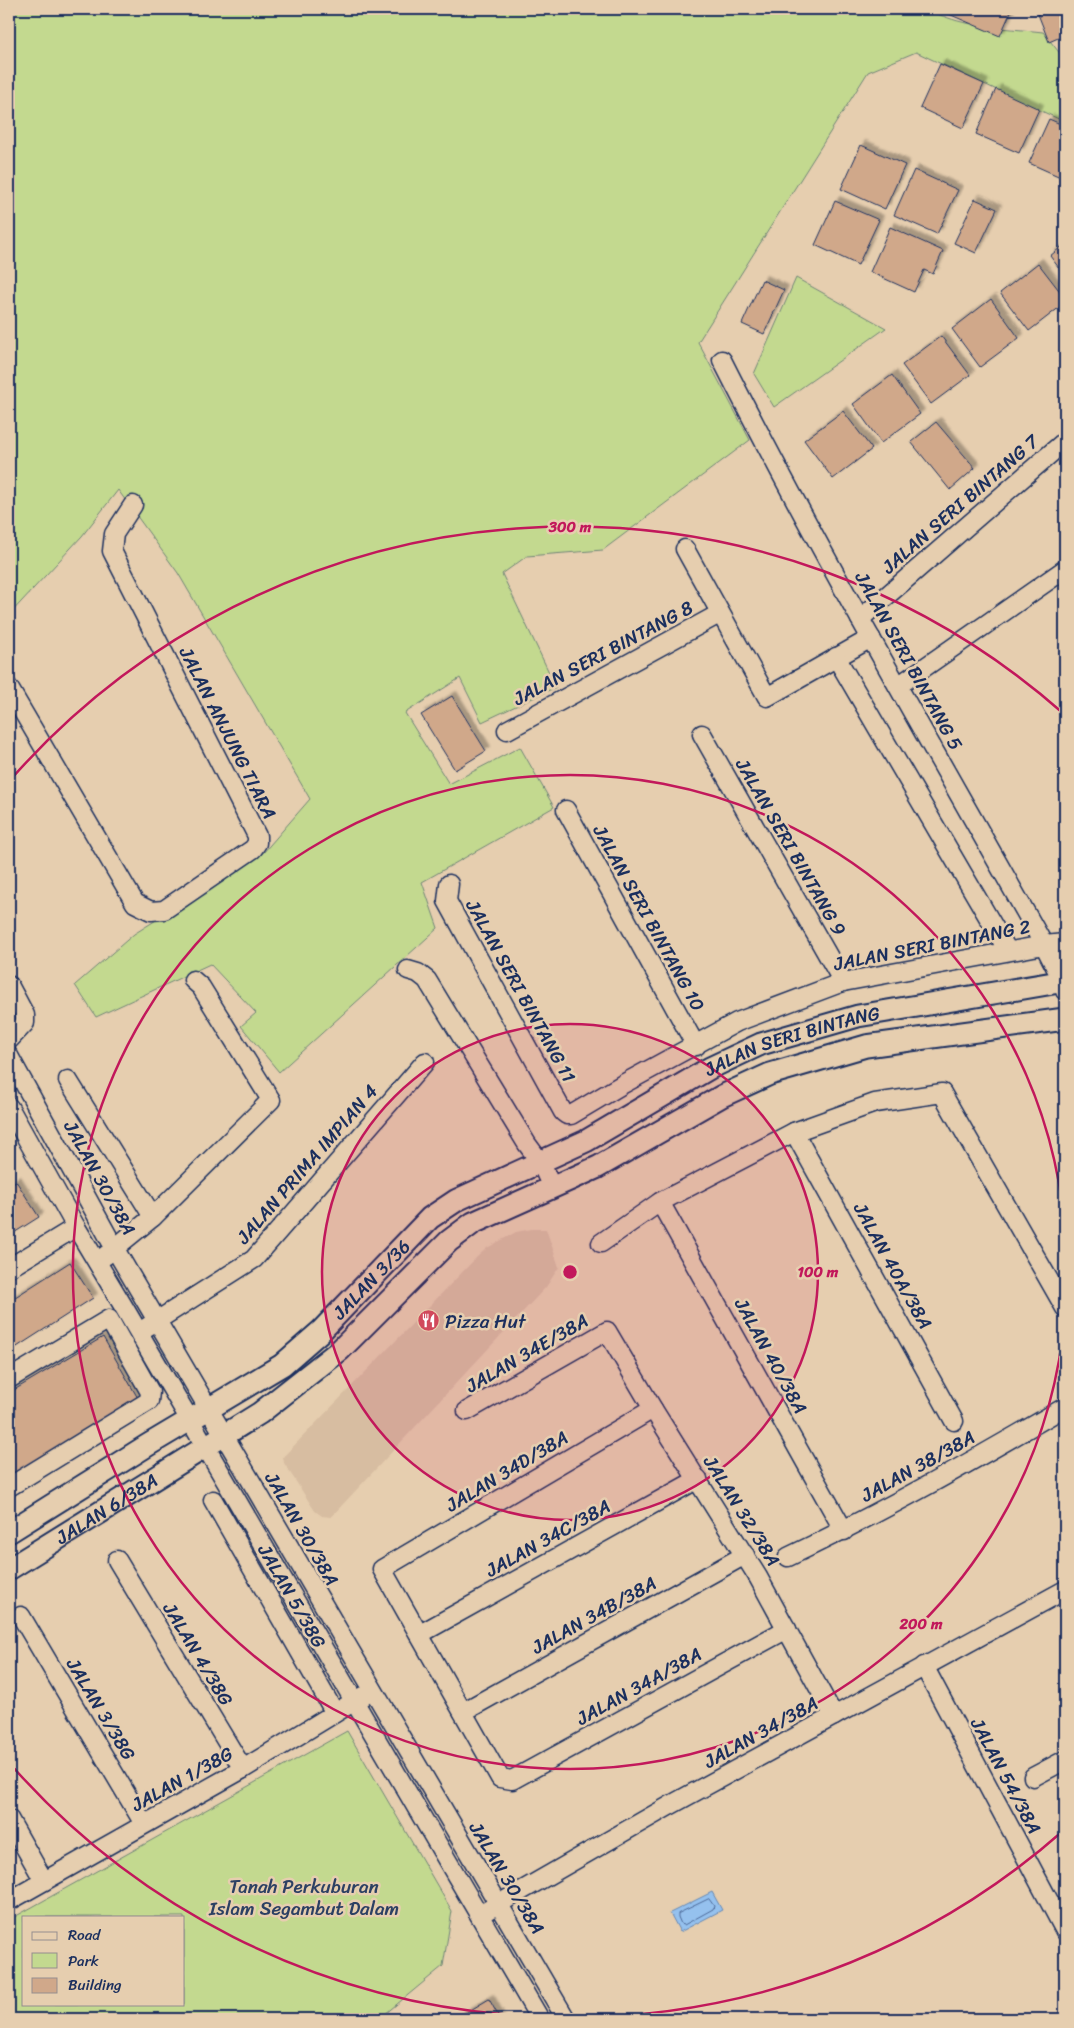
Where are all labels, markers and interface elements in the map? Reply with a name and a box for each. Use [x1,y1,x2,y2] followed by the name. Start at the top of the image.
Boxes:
[873,425,1047,583] street label: JALAN SERI BINTANG 7
[548,514,592,540] text: 300 m
[846,565,972,757] street label: JALAN SERI BINTANG 5
[506,591,700,715] street label: JALAN SERI BINTANG 8
[170,640,286,825] street label: JALAN ANJUNG TIARA
[726,751,855,942] street label: JALAN SERI BINTANG 9
[583,818,714,1017] street label: JALAN SERI BINTANG 10
[456,892,585,1089] street label: JALAN SERI BINTANG 11
[830,910,1033,980] street label: JALAN SERI BINTANG 2
[696,996,882,1085] street label: JALAN SERI BINTANG
[227,1076,386,1252] street label: JALAN PRIMA IMPIAN 4
[54,1114,145,1242] street label: JALAN 30/38A
[844,1196,942,1336] street label: JALAN 40A/38A
[323,1231,418,1328] street label: JALAN 3/36
[798,1259,839,1285] text: 100 m
[561,1263,579,1281] centre of rings
[725,1291,817,1420] street label: JALAN 40/38A
[458,1304,595,1402] street label: JALAN 34E/38A
[445,1305,527,1338] place label: Pizza Hut
[417,1309,441,1333] restaurant icon: Pizza Hut
[438,1421,575,1521] street label: JALAN 34D/38A
[854,1421,981,1512] street label: JALAN 38/38A
[694,1448,789,1573] street label: JALAN 32/38A
[48,1464,164,1553] street label: JALAN 6/38A
[255,1465,348,1592] street label: JALAN 30/38A
[478,1490,617,1587] street label: JALAN 34C/38A
[248,1537,335,1654] street label: JALAN 5/38G
[524,1567,663,1664] street label: JALAN 34B/38A
[154,1595,242,1712] street label: JALAN 4/38G
[898,1611,943,1637] text: 200 m
[569,1638,708,1735] street label: JALAN 34A/38A
[57,1651,145,1767] street label: JALAN 3/38G
[697,1687,824,1778] street label: JALAN 34/38A
[961,1711,1051,1840] street label: JALAN 54/38A
[124,1737,239,1821] street label: JALAN 1/38G
[460,1814,554,1941] street label: JALAN 30/38A
[208,1870,399,1925] park label: Tanah Perkuburan Islam Segambut Dalam
[22,1916,185,2006] legend
[68,1922,101,1948] text: Road
[68,1948,99,1974] text: Park
[68,1972,122,1998] text: Building

